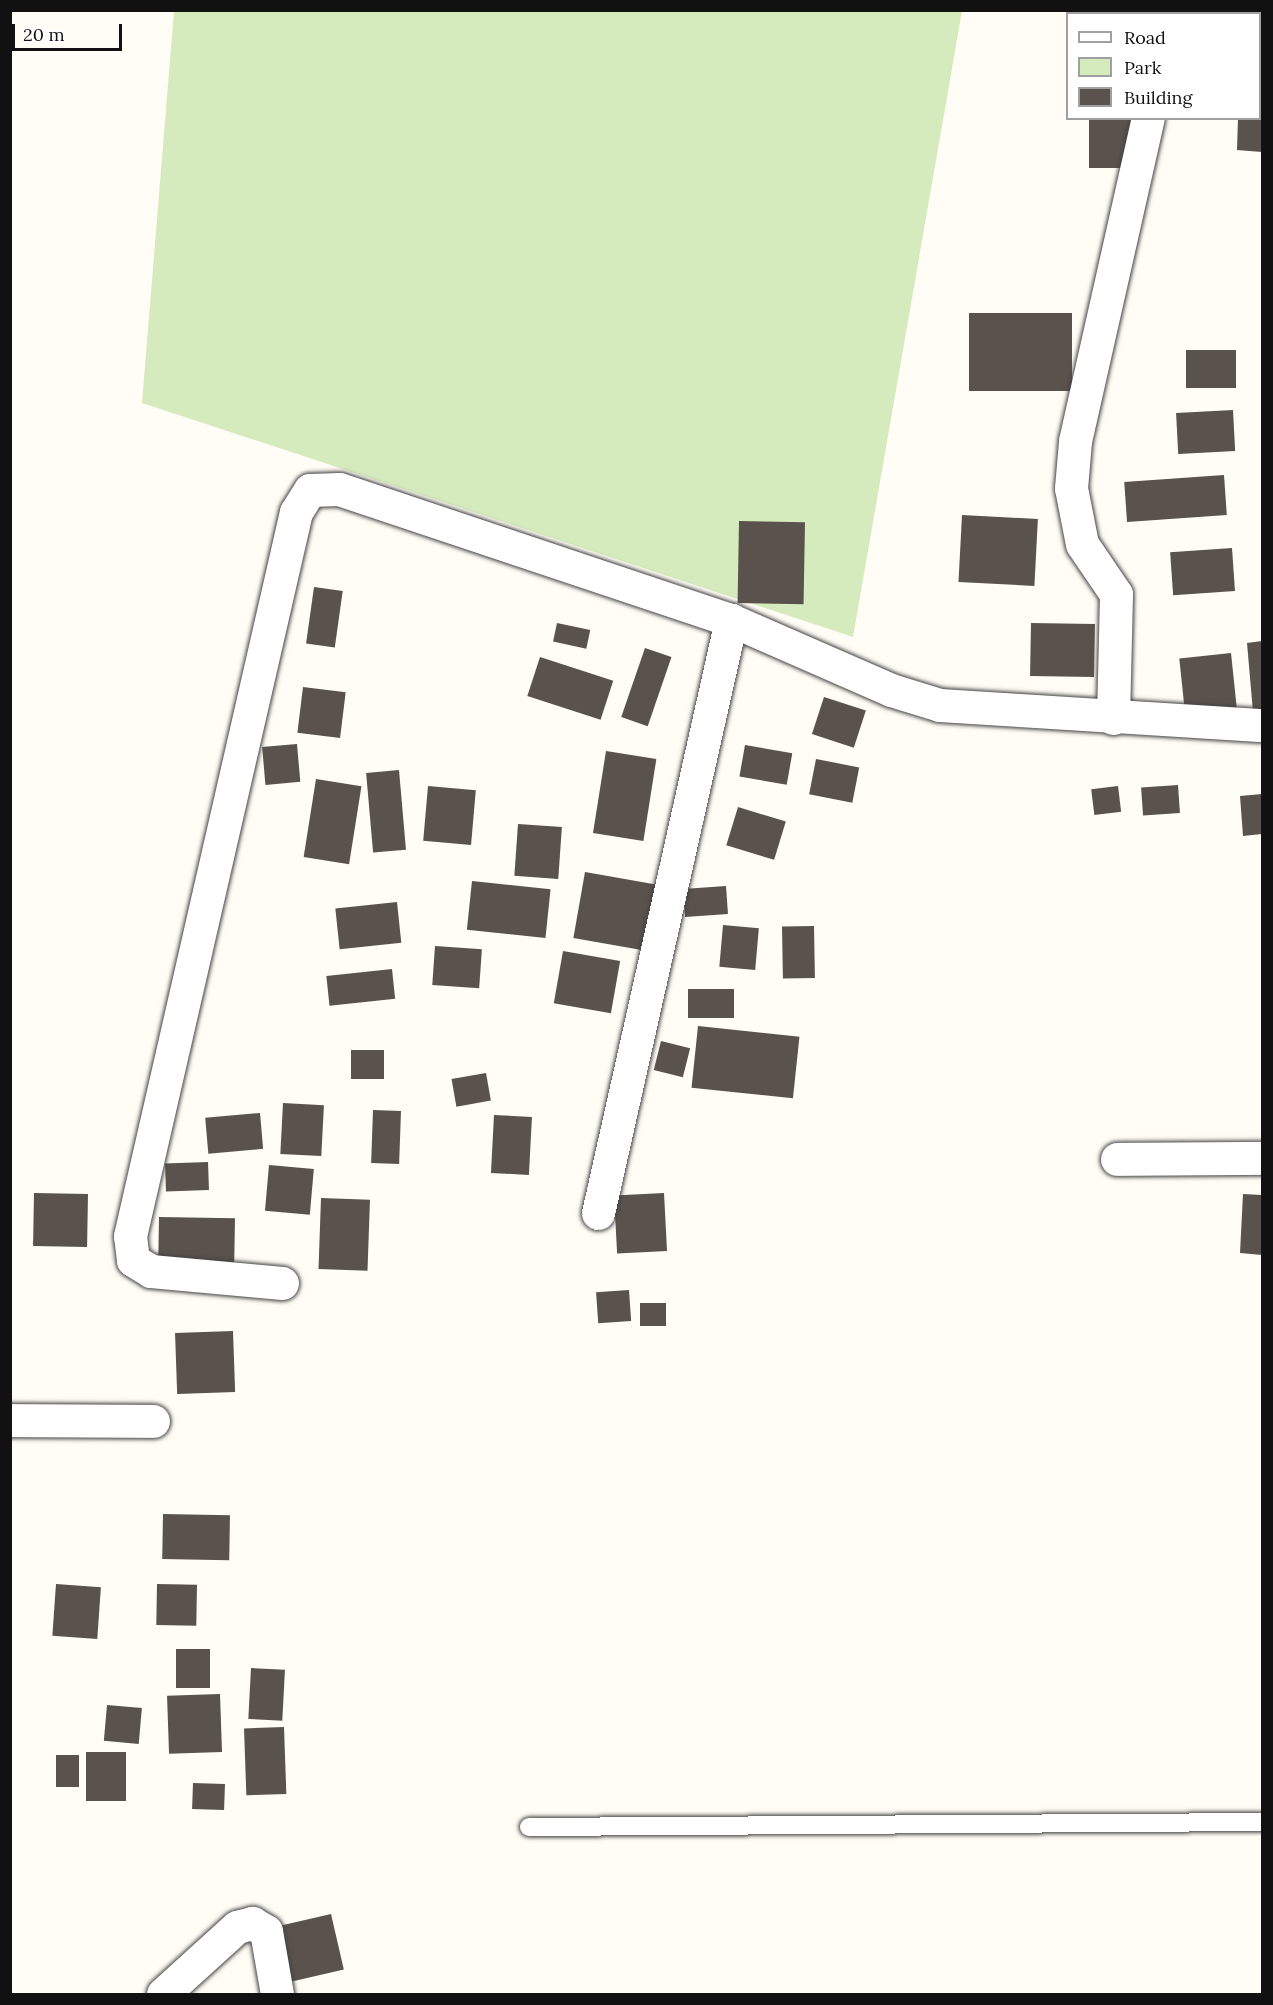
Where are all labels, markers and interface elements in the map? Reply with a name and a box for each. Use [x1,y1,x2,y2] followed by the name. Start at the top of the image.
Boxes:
[15,12,124,50] scale bar
[1066,12,1261,120] legend
[23,23,65,46] text: 20 m
[1124,26,1166,49] text: Road
[1124,56,1161,79] text: Park
[1124,86,1192,109] text: Building

